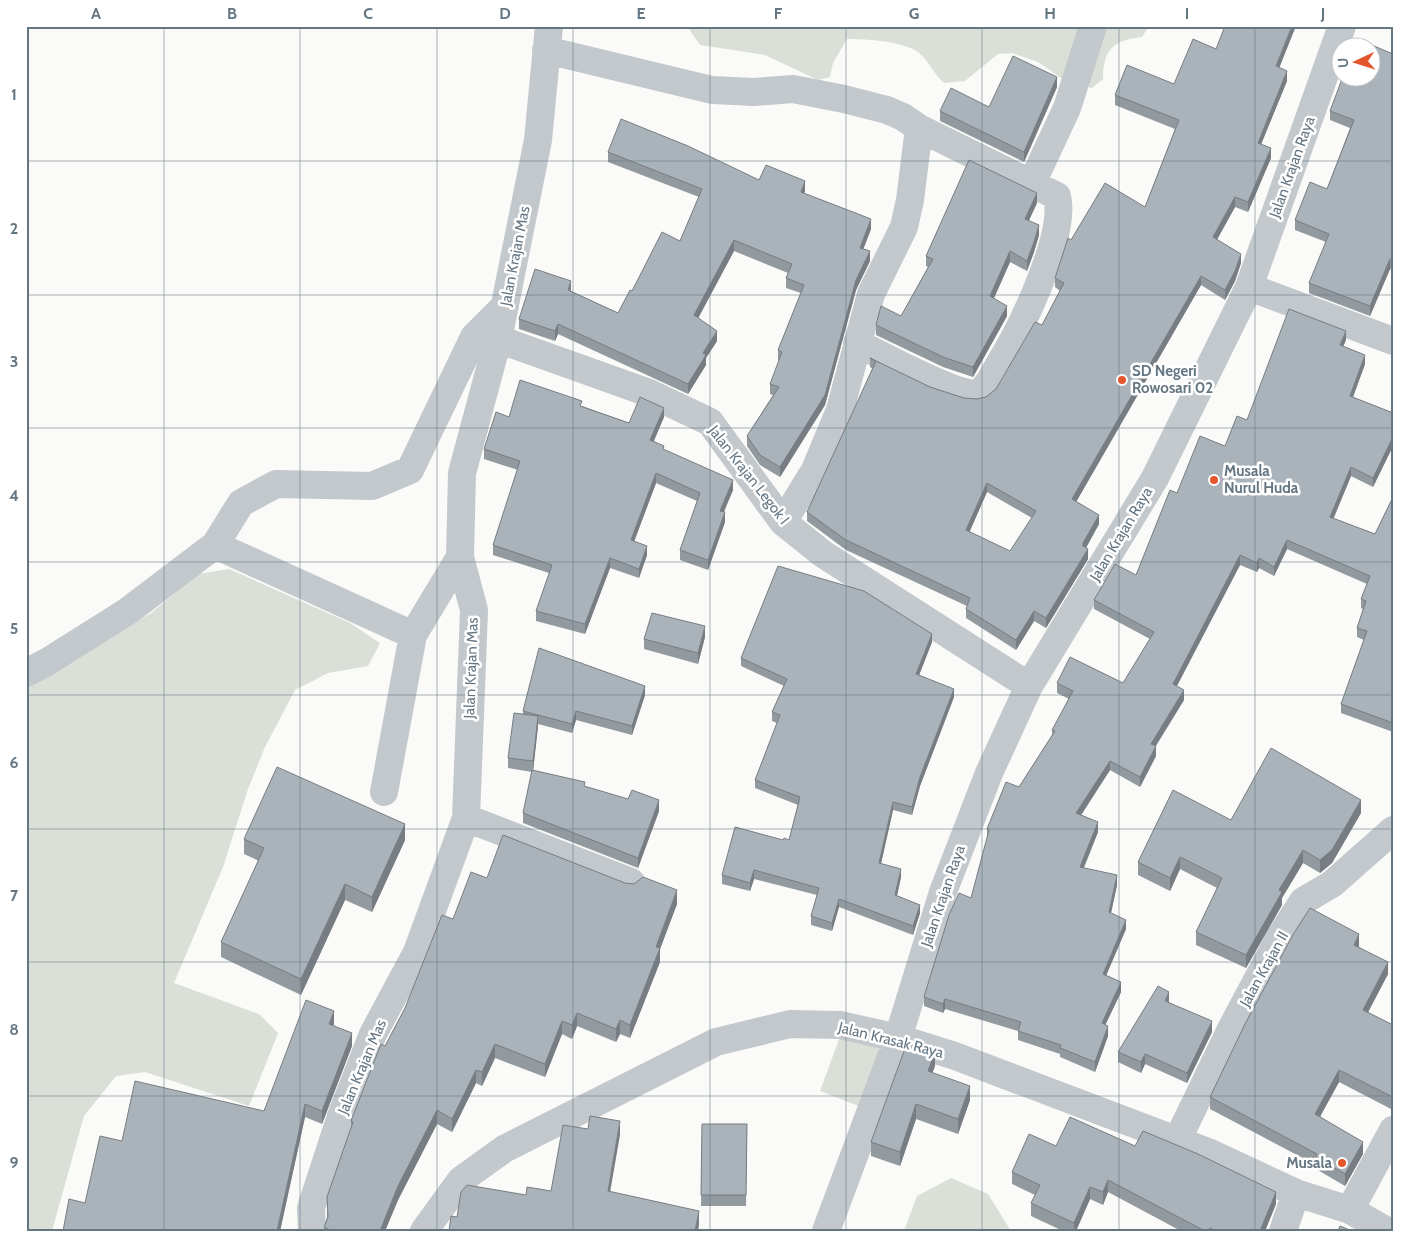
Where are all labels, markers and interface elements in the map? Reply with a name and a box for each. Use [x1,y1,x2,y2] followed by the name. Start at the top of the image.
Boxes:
[91,4,101,23] text: A
[227,4,237,23] text: B
[363,4,373,23] text: C
[499,4,511,23] text: D
[636,4,646,23] text: E
[774,4,783,23] text: F
[909,4,919,23] text: G
[1044,4,1056,23] text: H
[1185,4,1189,23] text: I
[1320,4,1325,23] text: J
[1332,38,1382,88] north arrow
[1334,57,1352,69] text: U
[11,85,17,104] text: 1
[1265,113,1319,221] street label: Jalan Krajan Raya
[496,205,534,308] street label: Jalan Krajan Mas
[10,219,18,238] text: 2
[10,352,18,371] text: 3
[1132,362,1213,397] place label: SD Negeri Rowosari 02
[1116,374,1128,386] marker: SD Negeri Rowosari 02
[704,421,793,528] street label: Jalan Krajan Legok I
[1224,462,1299,497] place label: Musala Nurul Huda
[1208,474,1220,486] marker: Musala Nurul Huda
[1085,483,1157,585] street label: Jalan Krajan Raya
[9,486,19,505] text: 4
[460,617,482,720] street label: Jalan Krajan Mas
[10,619,18,638] text: 5
[10,753,19,772] text: 6
[917,842,969,950] street label: Jalan Krajan Raya
[10,886,19,905] text: 7
[1235,928,1292,1011] street label: Jalan Krajan II
[334,1017,390,1118] street label: Jalan Krajan Mas
[836,1018,946,1062] street label: Jalan Krasak Raya
[9,1020,19,1039] text: 8
[10,1153,19,1172] text: 9
[1286,1154,1333,1172] place label: Musala
[1336,1157,1348,1169] marker: Musala

